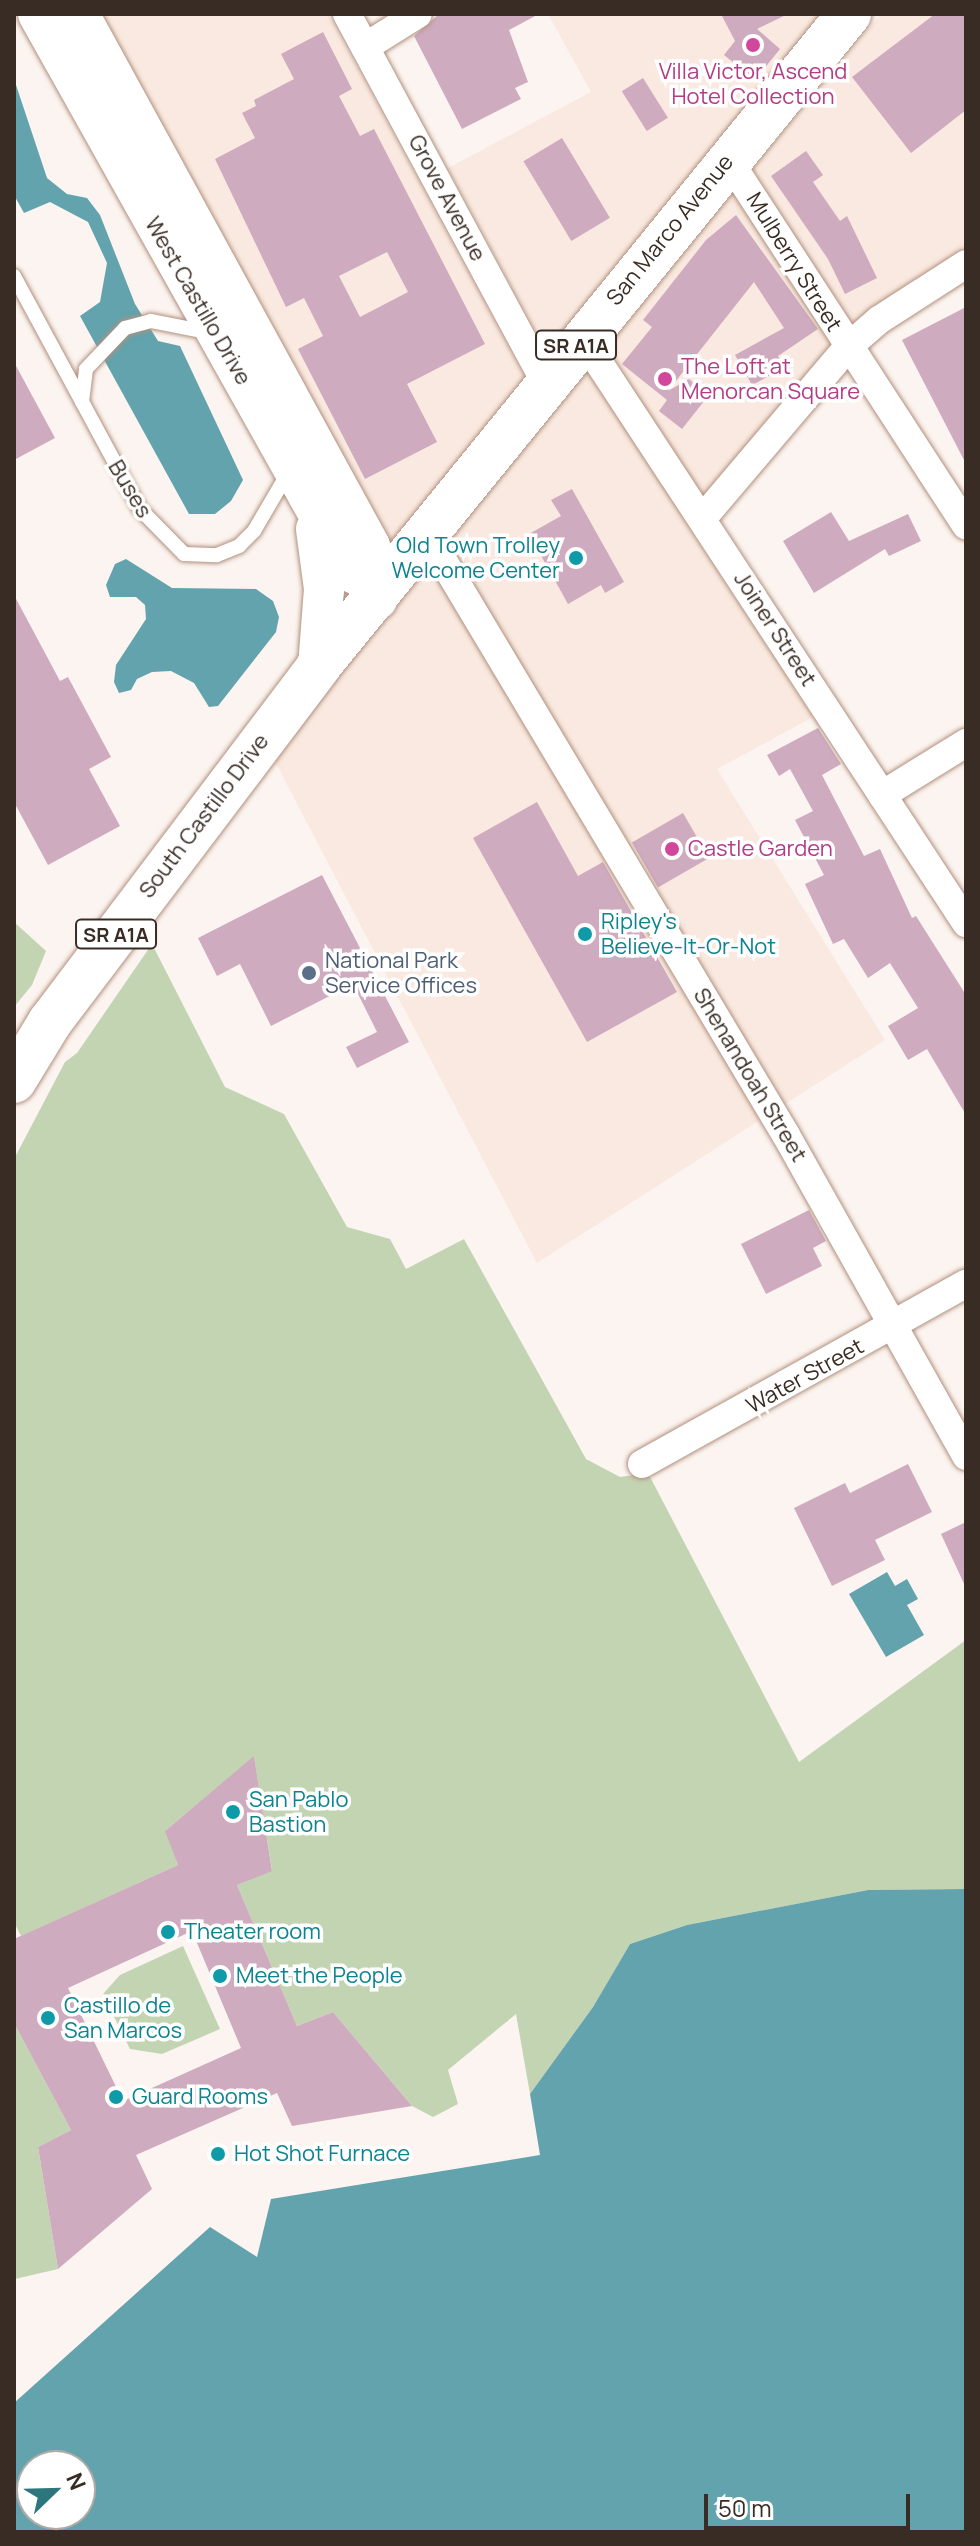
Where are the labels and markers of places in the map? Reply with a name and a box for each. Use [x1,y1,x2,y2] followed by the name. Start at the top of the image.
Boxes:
[744,36,762,54] marker: Villa Victor, Ascend Hotel Collection
[659,58,847,110] place label: Villa Victor, Ascend Hotel Collection
[681,353,860,404] place label: The Loft at Menorcan Square
[656,370,674,388] marker: The Loft at Menorcan Square
[392,532,560,584] place label: Old Town Trolley Welcome Center
[567,549,585,567] marker: Old Town Trolley Welcome Center
[688,836,833,862] place label: Castle Garden
[663,840,681,858] marker: Castle Garden
[601,908,776,960] place label: Ripley's Believe-It-Or-Not
[576,925,594,943] marker: Ripley's Believe-It-Or-Not
[325,947,477,998] place label: National Park Service Offices
[300,964,318,982] marker: National Park Service Offices
[249,1786,348,1838] place label: San Pablo Bastion
[224,1803,242,1821] marker: San Pablo Bastion
[184,1919,321,1945] place label: Theater room
[159,1923,177,1941] marker: Theater room
[236,1963,403,1989] place label: Meet the People
[211,1967,229,1985] marker: Meet the People
[64,1992,182,2044] place label: Castillo de San Marcos
[39,2009,57,2027] marker: Castillo de San Marcos
[132,2084,268,2110] place label: Guard Rooms
[107,2088,125,2106] marker: Guard Rooms
[234,2141,410,2167] place label: Hot Shot Furnace
[209,2145,227,2163] marker: Hot Shot Furnace

